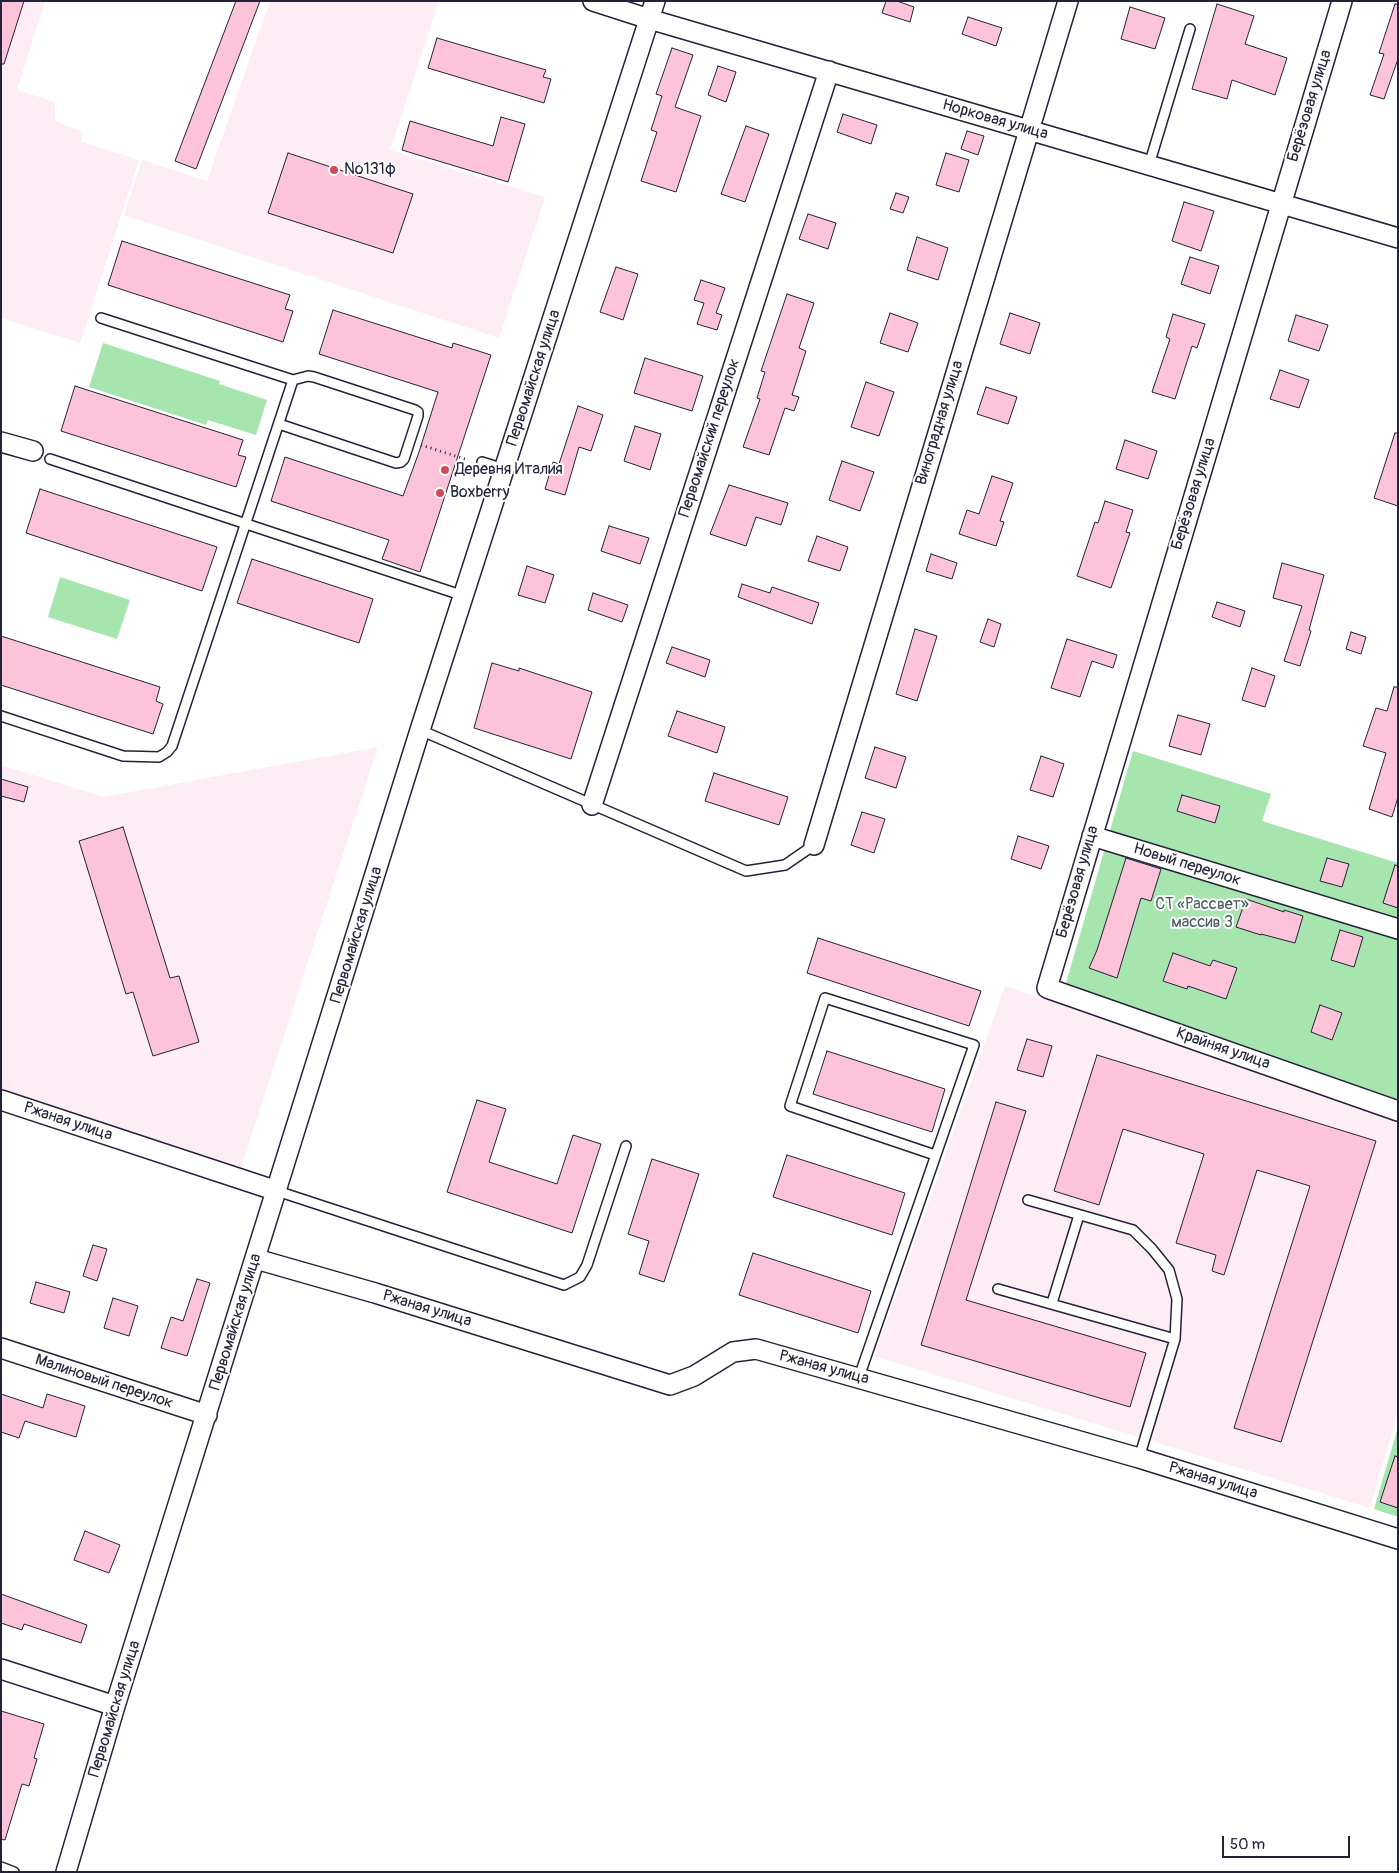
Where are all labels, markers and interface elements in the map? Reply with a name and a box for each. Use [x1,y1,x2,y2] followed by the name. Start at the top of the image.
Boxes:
[1284,48,1336,164] street label: Берёзовая улица
[940,96,1050,144] street label: Норковая улица
[344,160,396,180] place label: №131ф
[328,164,340,176] marker: №131ф
[503,308,565,448] street label: Первомайская улица
[675,356,745,520] street label: Первомайский переулок
[912,358,968,488] street label: Виноградная улица
[1168,436,1220,552] street label: Берёзовая улица
[455,460,563,480] place label: Деревня Италия
[439,464,451,476] marker: Деревня Италия
[450,483,509,503] place label: Boxberry
[434,487,446,499] marker: Boxberry
[1053,824,1103,940] street label: Берёзовая улица
[1131,840,1243,890] street label: Новый переулок
[327,864,387,1006] street label: Первомайская улица
[1155,895,1249,933] park label: СТ «Рассвет» массив 3
[1173,1024,1273,1074] street label: Крайняя улица
[21,1099,115,1145] street label: Ржаная улица
[206,1251,266,1393] street label: Первомайская улица
[380,1286,474,1332] street label: Ржаная улица
[777,1347,871,1389] street label: Ржаная улица
[33,1351,175,1413] street label: Малиновый переулок
[1166,1458,1260,1504] street label: Ржаная улица
[85,1638,145,1780] street label: Первомайская улица
[1224,1826,1352,1858] scale bar
[1230,1835,1265,1854] text: 50 m

